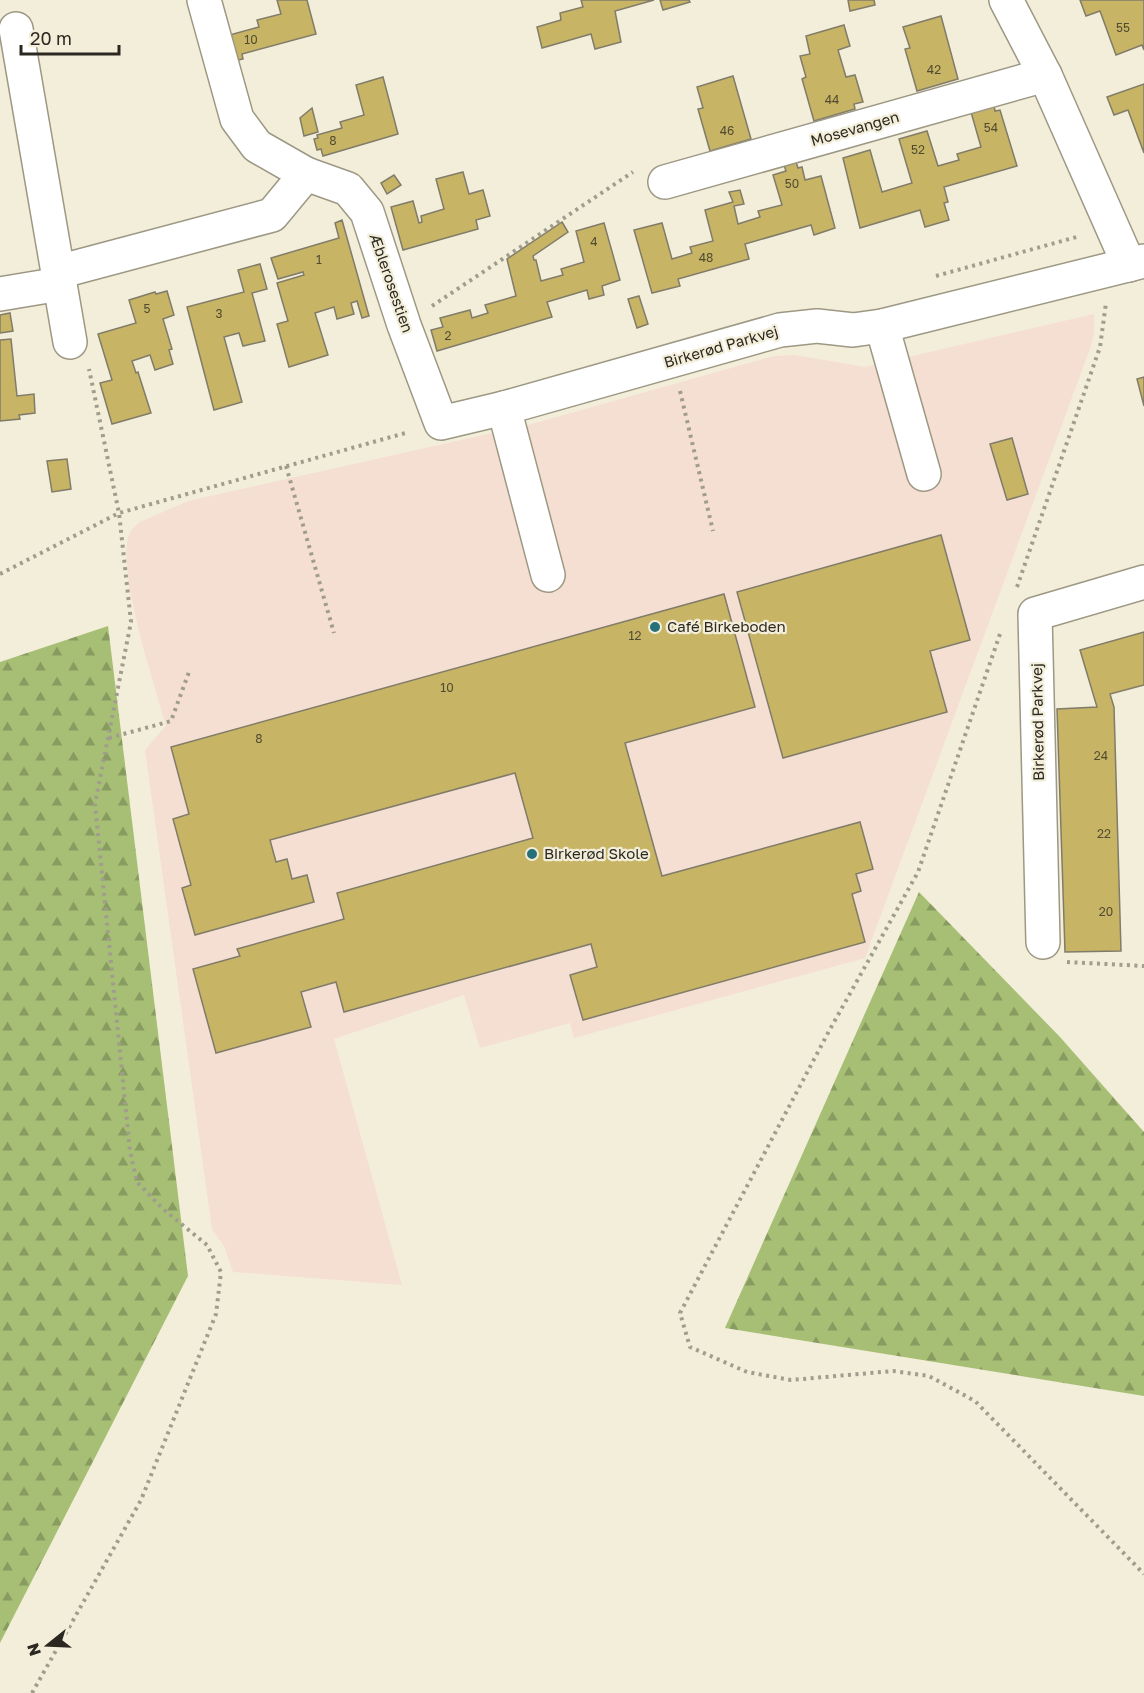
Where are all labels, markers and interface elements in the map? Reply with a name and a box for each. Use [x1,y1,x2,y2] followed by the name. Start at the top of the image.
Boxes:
[21,18,118,56] scale bar
[1116,20,1130,35] house number: 55
[30,27,72,49] text: 20 m
[244,32,258,47] house number: 10
[927,62,941,77] house number: 42
[825,92,839,107] house number: 44
[808,107,901,149] street label: Mosevangen
[984,120,998,135] house number: 54
[720,123,734,138] house number: 46
[329,133,337,148] house number: 8
[911,142,925,157] house number: 52
[785,176,799,191] house number: 50
[366,231,417,335] street label: Æblerosestien
[590,234,598,249] house number: 4
[699,250,713,265] house number: 48
[316,252,322,267] house number: 1
[144,301,151,316] house number: 5
[215,306,223,321] house number: 3
[662,321,780,371] street label: Birkerød Parkvej
[445,328,452,343] house number: 2
[667,617,786,635] place label: Café Birkeboden
[648,620,662,634] marker: Café Birkeboden
[629,628,641,643] house number: 12
[1027,663,1047,781] street label: Birkerød Parkvej
[440,680,454,695] house number: 10
[255,731,263,746] house number: 8
[1094,748,1108,763] house number: 24
[1097,826,1111,841] house number: 22
[544,844,649,862] place label: Birkerød Skole
[525,847,539,861] marker: Birkerød Skole
[1099,904,1113,919] house number: 20
[18,1615,78,1675] north arrow
[22,1641,45,1659] text: N

